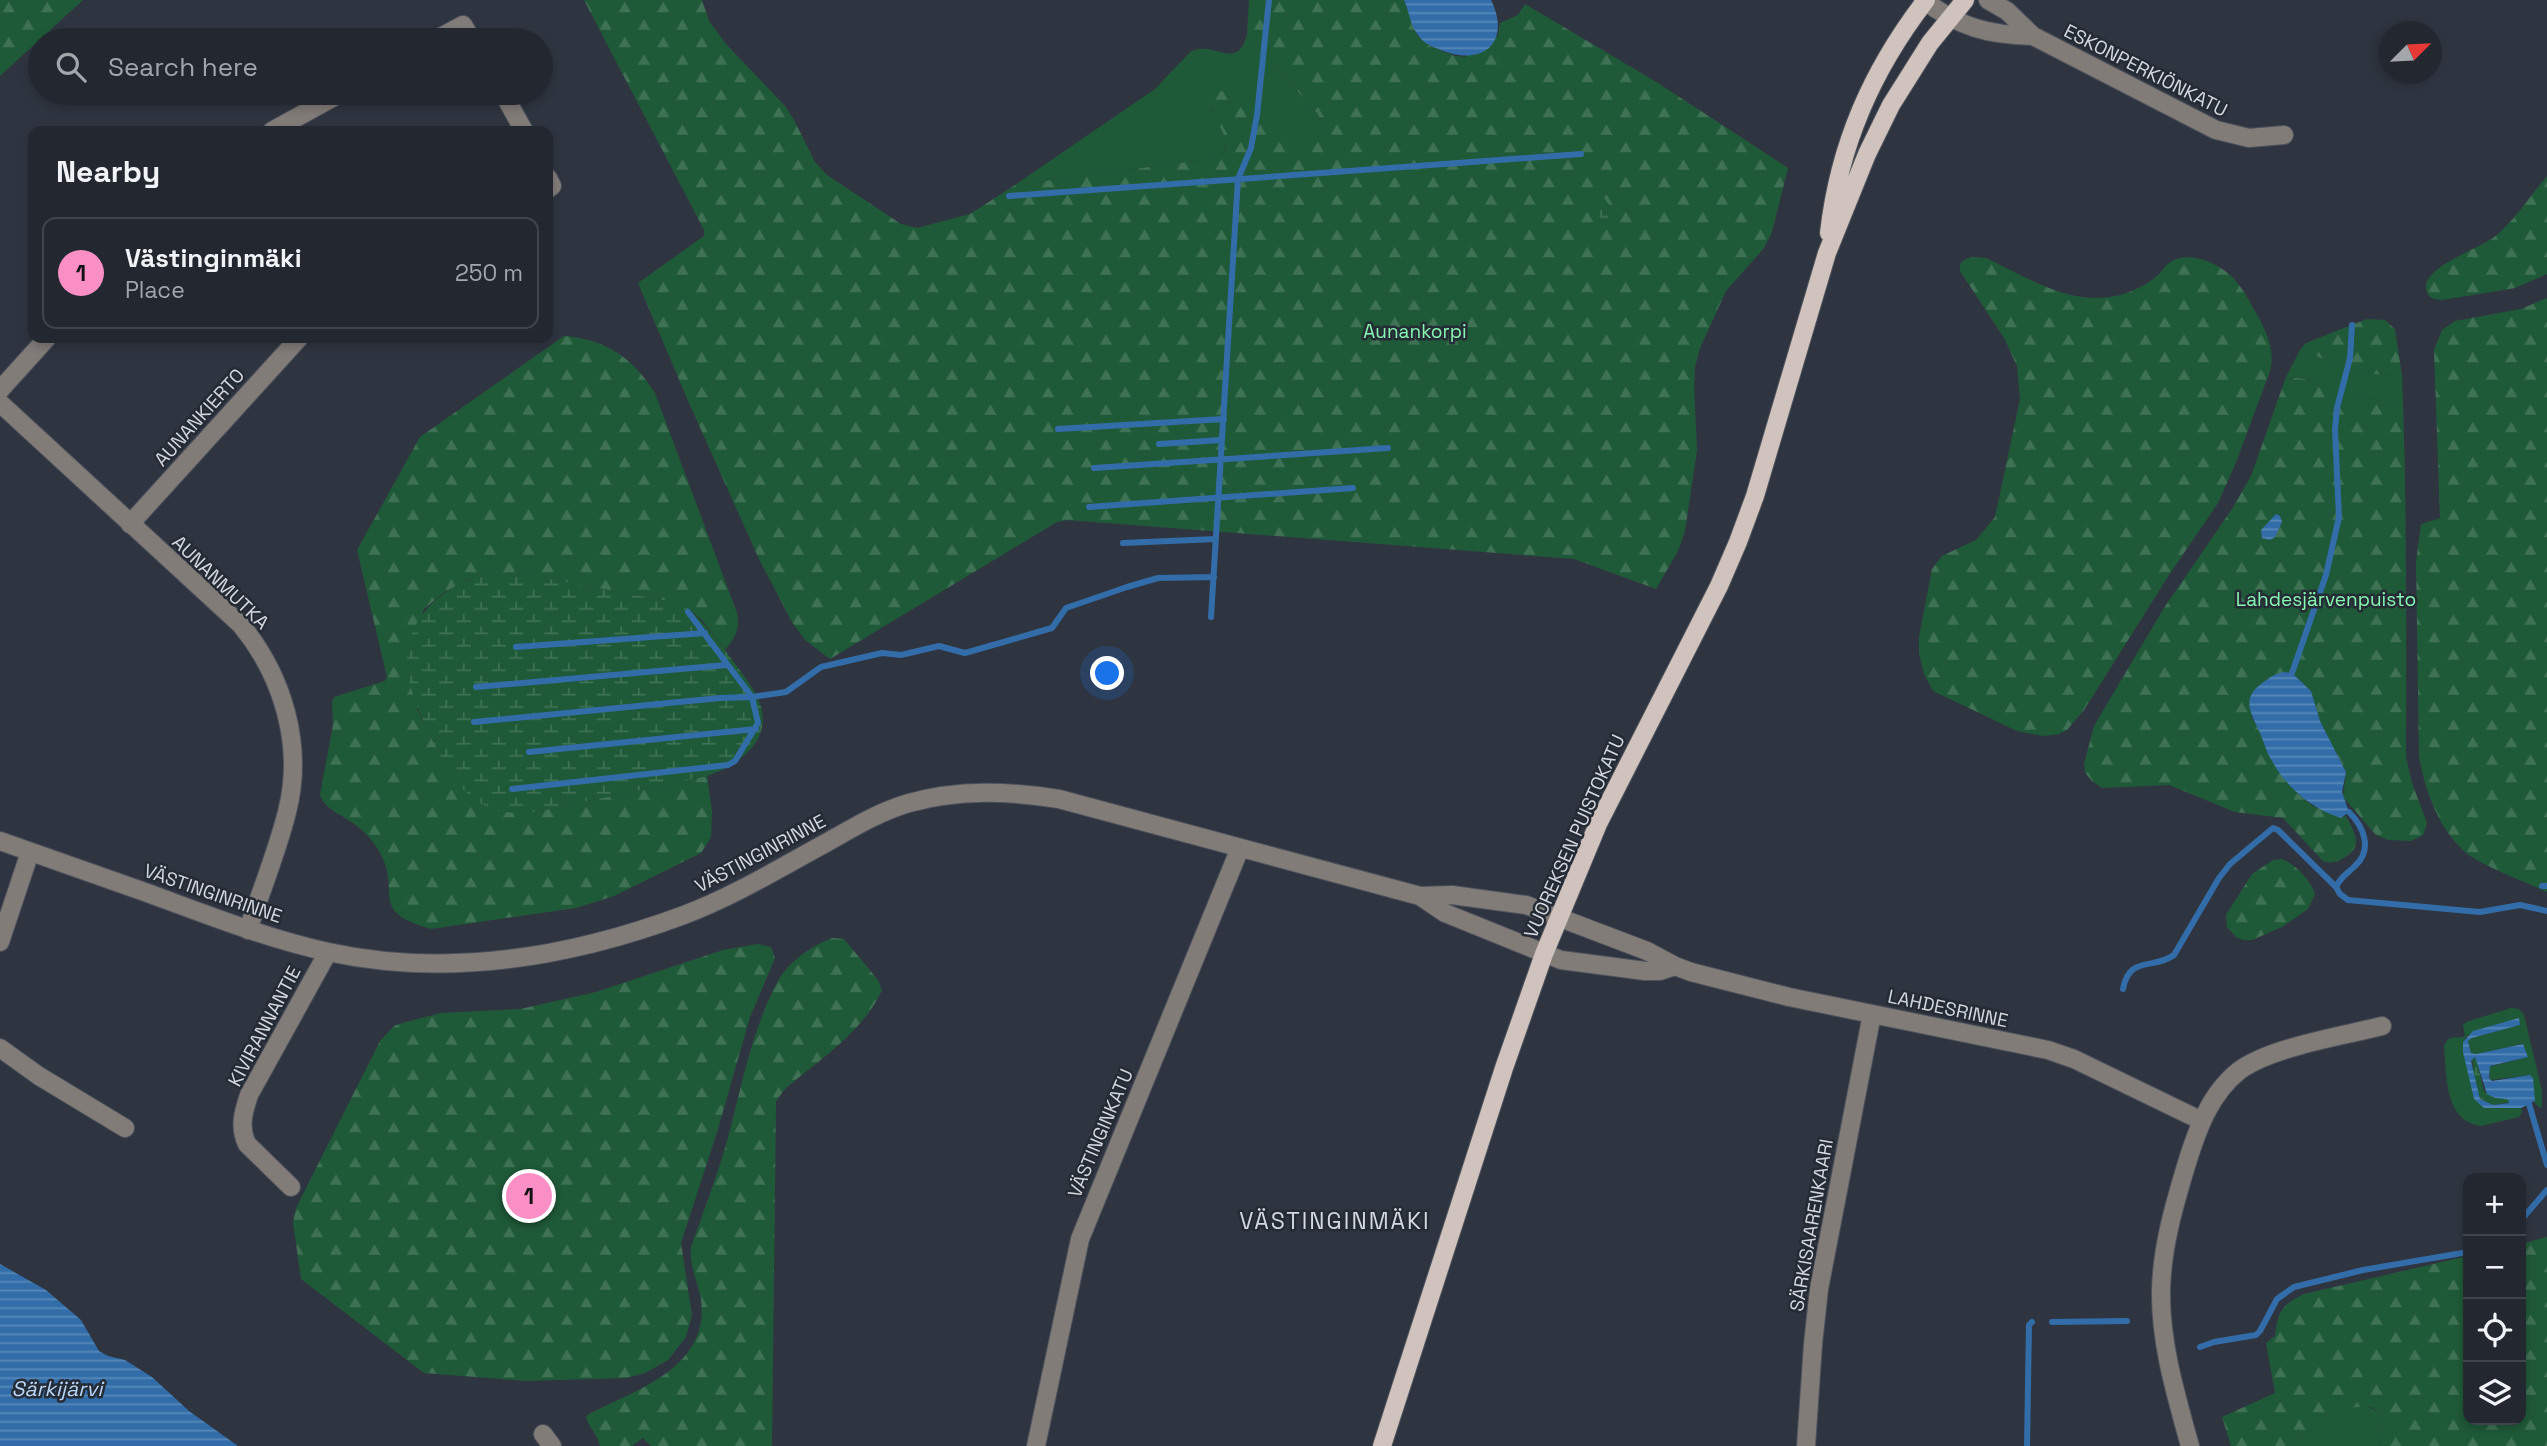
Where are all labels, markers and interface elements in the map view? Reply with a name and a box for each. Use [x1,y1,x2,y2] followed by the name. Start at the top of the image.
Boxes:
[2060,18,2232,123] street label: ESKONPERKIÖNKATU
[2379,21,2442,84] north arrow
[28,28,553,105] search box
[52,48,90,86] icon: search
[108,50,258,84] text: Search here
[56,152,160,191] text: Nearby
[125,241,302,275] text: Västinginmäki
[76,258,86,288] text: 1
[455,258,523,288] text: 250 m
[125,275,185,305] text: Place
[1363,319,1467,344] park label: Aunankorpi
[149,363,250,472] street label: AUNANKIERTO
[167,530,274,635] street label: AUNANMUTKA
[2236,587,2416,612] park label: Lahdesjärvenpuisto
[1090,656,1124,690] your location
[1518,731,1631,942] street label: VUOREKSEN PUISTOKATU
[691,808,830,898] street label: VÄSTINGINRINNE
[140,858,285,929] street label: VÄSTINGINRINNE
[222,962,307,1091] street label: KIVIRANNANTIE
[1885,984,2010,1033] street label: LAHDESRINNE
[1062,1065,1139,1202] street label: VÄSTINGINKATU
[1784,1137,1839,1313] street label: SÄRKISAARENKAARI
[506,1170,552,1222] pin: 1
[2463,1173,2526,1425] map controls
[2463,1173,2526,1236] button: +
[1239,1206,1431,1236] district label: VÄSTINGINMÄKI
[2463,1236,2526,1299] button: −
[2463,1299,2526,1362] button: locate
[2463,1362,2526,1425] button: layers
[12,1375,105,1402] water label: Särkijärvi

